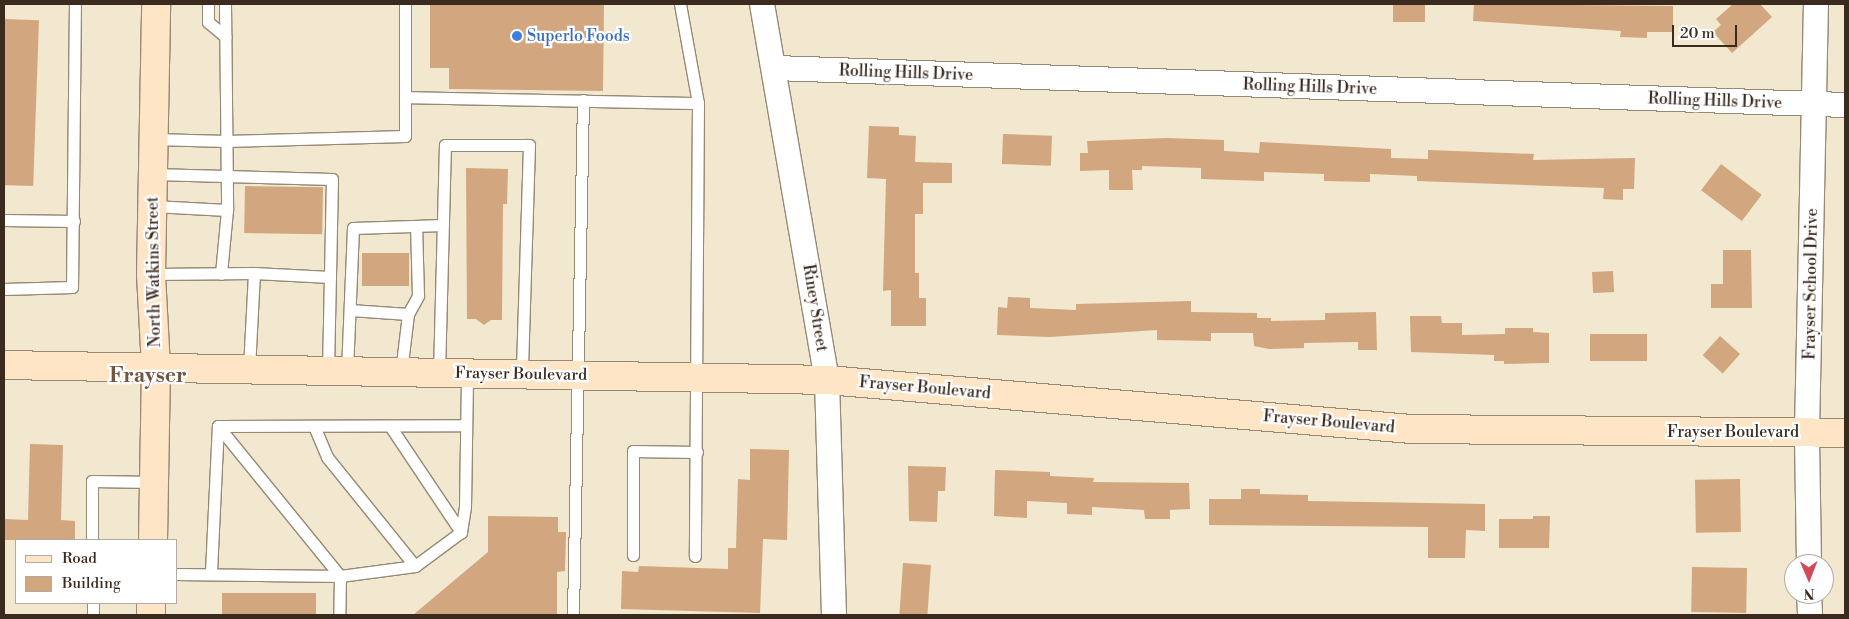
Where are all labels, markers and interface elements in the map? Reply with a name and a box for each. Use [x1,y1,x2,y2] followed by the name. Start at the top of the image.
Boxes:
[1674,15,1739,47] scale bar
[1680,24,1715,43] text: 20 m
[527,26,630,46] place label: Superlo Foods
[511,30,523,42] marker: Superlo Foods
[839,61,973,85] street label: Rolling Hills Drive
[1243,75,1377,99] street label: Rolling Hills Drive
[1648,89,1782,113] street label: Rolling Hills Drive
[143,196,165,348] street label: North Watkins Street
[1800,208,1822,360] street label: Frayser School Drive
[799,263,831,353] street label: Riney Street
[109,363,187,389] district label: Frayser
[455,363,587,385] street label: Frayser Boulevard
[858,373,992,403] street label: Frayser Boulevard
[1262,407,1396,437] street label: Frayser Boulevard
[1667,422,1799,442] street label: Frayser Boulevard
[15,539,178,604] legend
[62,549,97,568] text: Road
[1784,554,1834,604] north arrow
[62,574,121,593] text: Building
[1804,584,1815,602] text: N

